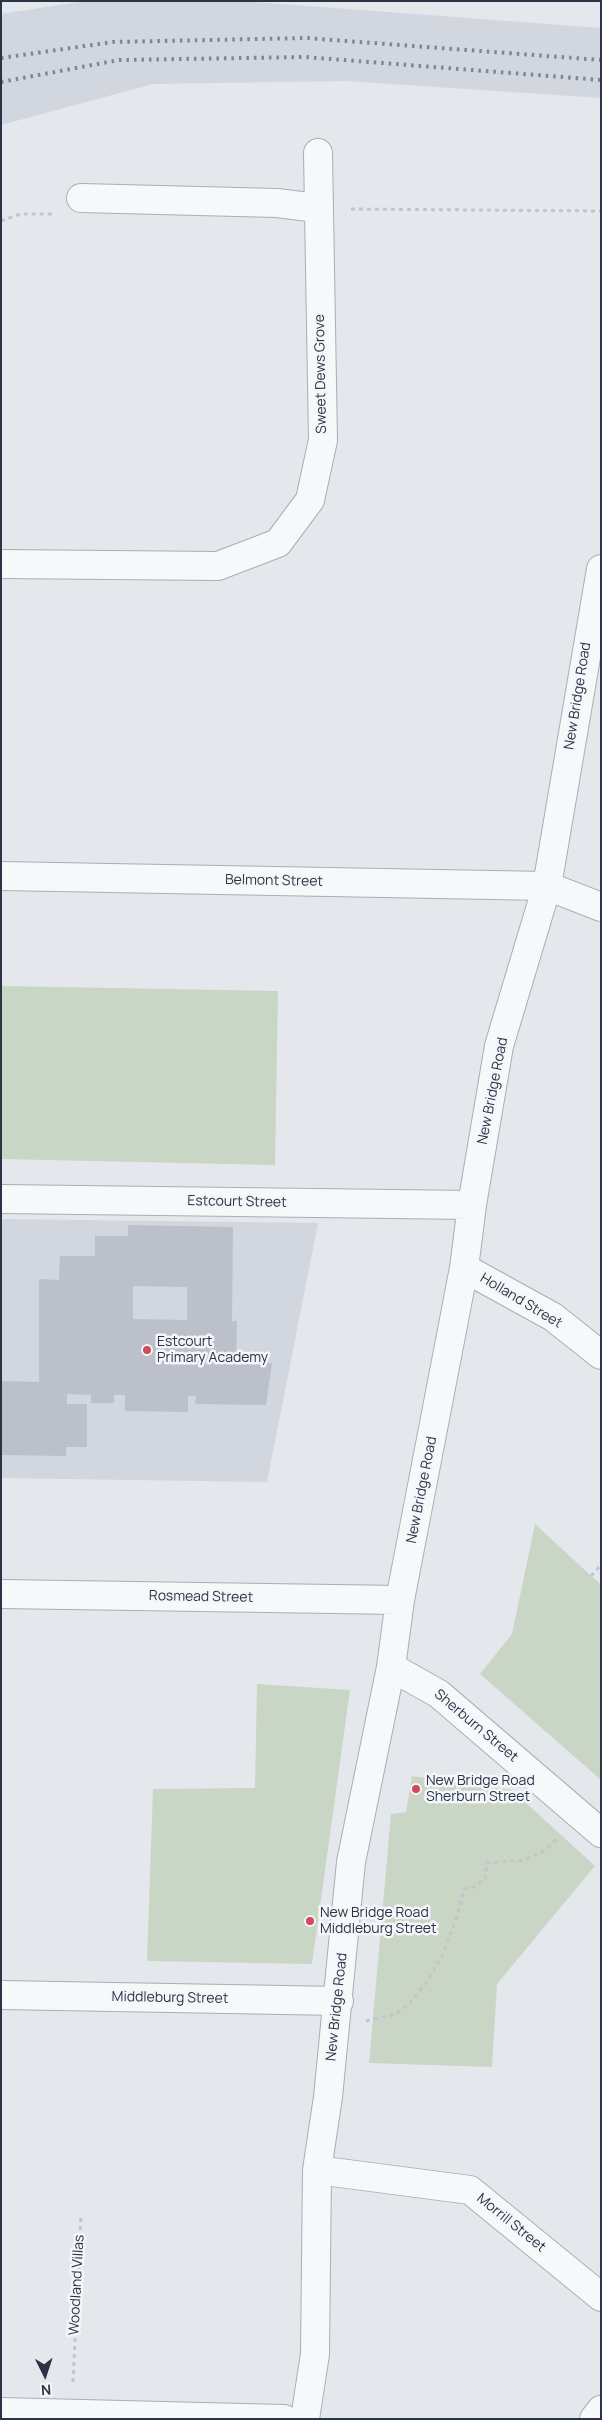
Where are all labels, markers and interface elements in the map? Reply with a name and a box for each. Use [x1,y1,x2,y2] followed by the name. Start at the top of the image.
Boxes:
[312,314,330,434] street label: Sweet Dews Grove
[561,641,595,751] street label: New Bridge Road
[225,872,323,890] street label: Belmont Street
[474,1036,512,1146] street label: New Bridge Road
[187,1193,287,1211] street label: Estcourt Street
[477,1270,565,1332] street label: Holland Street
[157,1334,268,1366] place label: Estcourt Primary Academy
[141,1344,153,1356] marker: Estcourt Primary Academy
[403,1435,441,1545] street label: New Bridge Road
[149,1588,253,1606] street label: Rosmead Street
[431,1686,521,1766] street label: Sherburn Street
[426,1773,535,1805] place label: New Bridge Road Sherburn Street
[410,1783,422,1795] marker: New Bridge Road Sherburn Street
[320,1905,437,1938] place label: New Bridge Road Middleburg Street
[304,1915,316,1927] marker: New Bridge Road Middleburg Street
[323,1952,351,2062] street label: New Bridge Road
[112,1989,228,2007] street label: Middleburg Street
[473,2190,549,2256] street label: Morrill Street
[66,2234,88,2336] street label: Woodland Villas
[20,2350,70,2400] north arrow
[40,2381,52,2400] text: N

